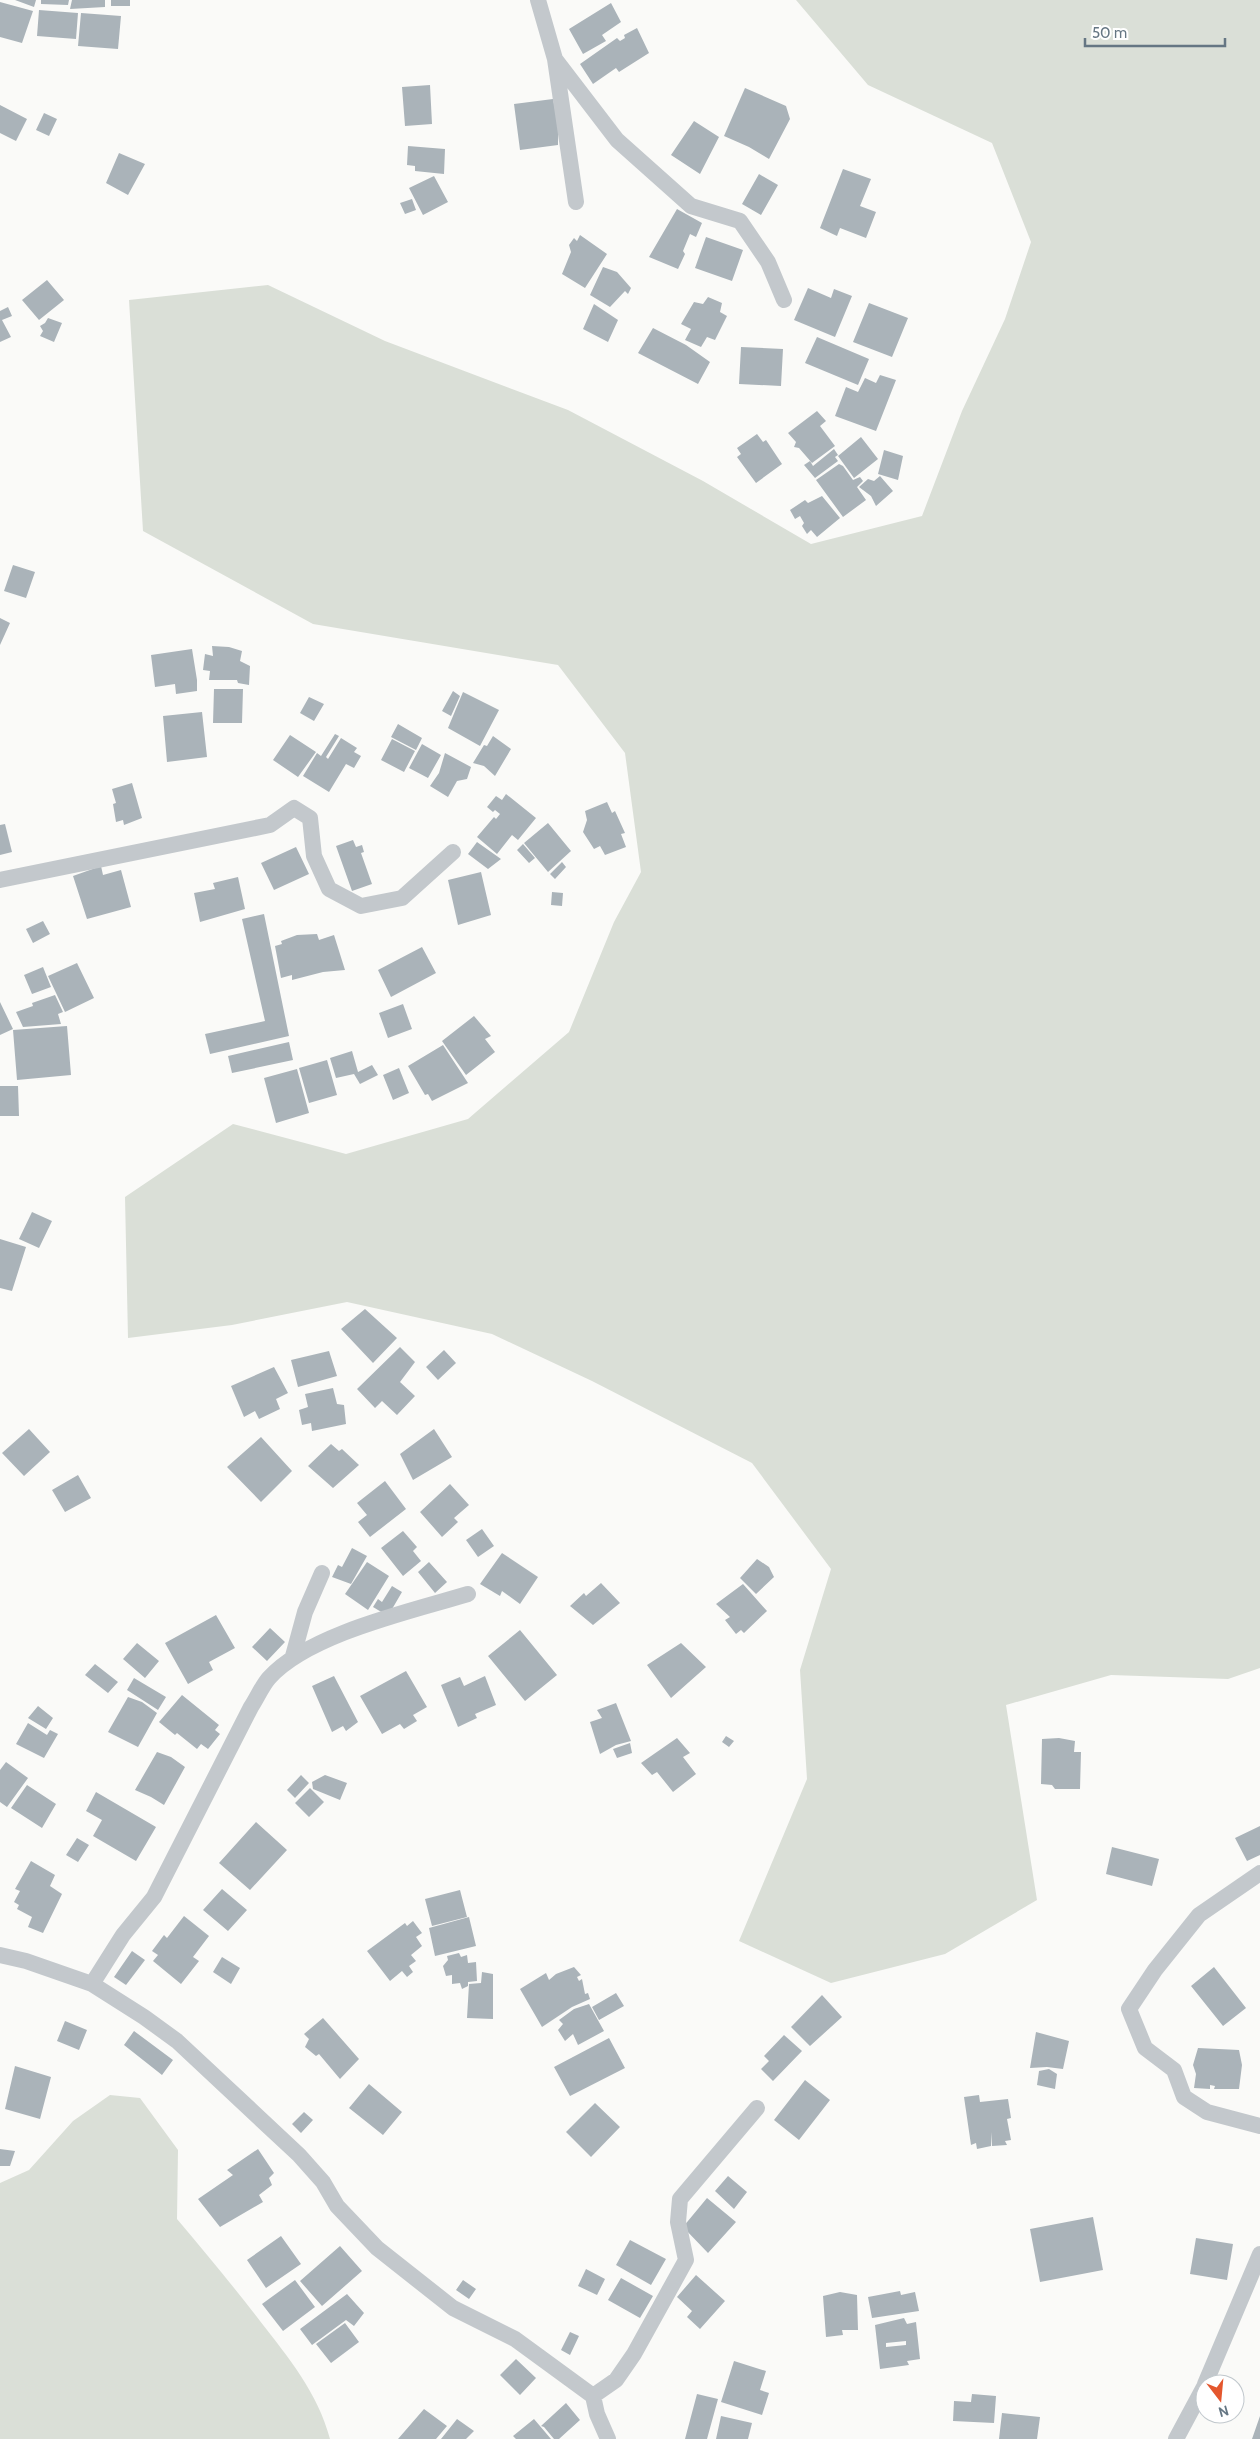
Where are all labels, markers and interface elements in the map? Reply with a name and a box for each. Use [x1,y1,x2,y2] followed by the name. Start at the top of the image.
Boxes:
[1085,15,1225,47] scale bar
[1092,24,1127,42] text: 50 m
[1195,2374,1245,2424] north arrow
[1216,2401,1231,2422] text: N

